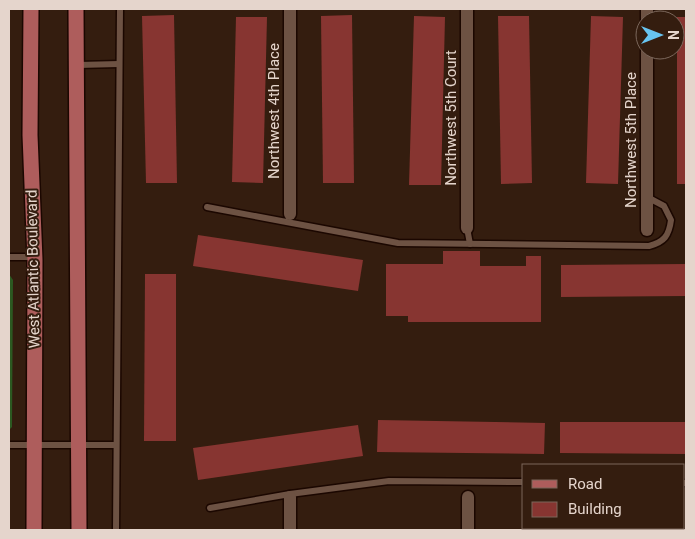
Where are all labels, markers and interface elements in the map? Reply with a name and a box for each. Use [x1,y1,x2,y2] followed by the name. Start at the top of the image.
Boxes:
[635,10,685,60] north arrow
[665,30,681,40] text: N
[265,43,283,179] street label: Northwest 4th Place
[442,50,460,186] street label: Northwest 5th Court
[622,72,640,208] street label: Northwest 5th Place
[23,190,43,348] street label: West Atlantic Boulevard
[522,464,685,529] legend
[568,475,602,493] text: Road
[568,500,622,518] text: Building

